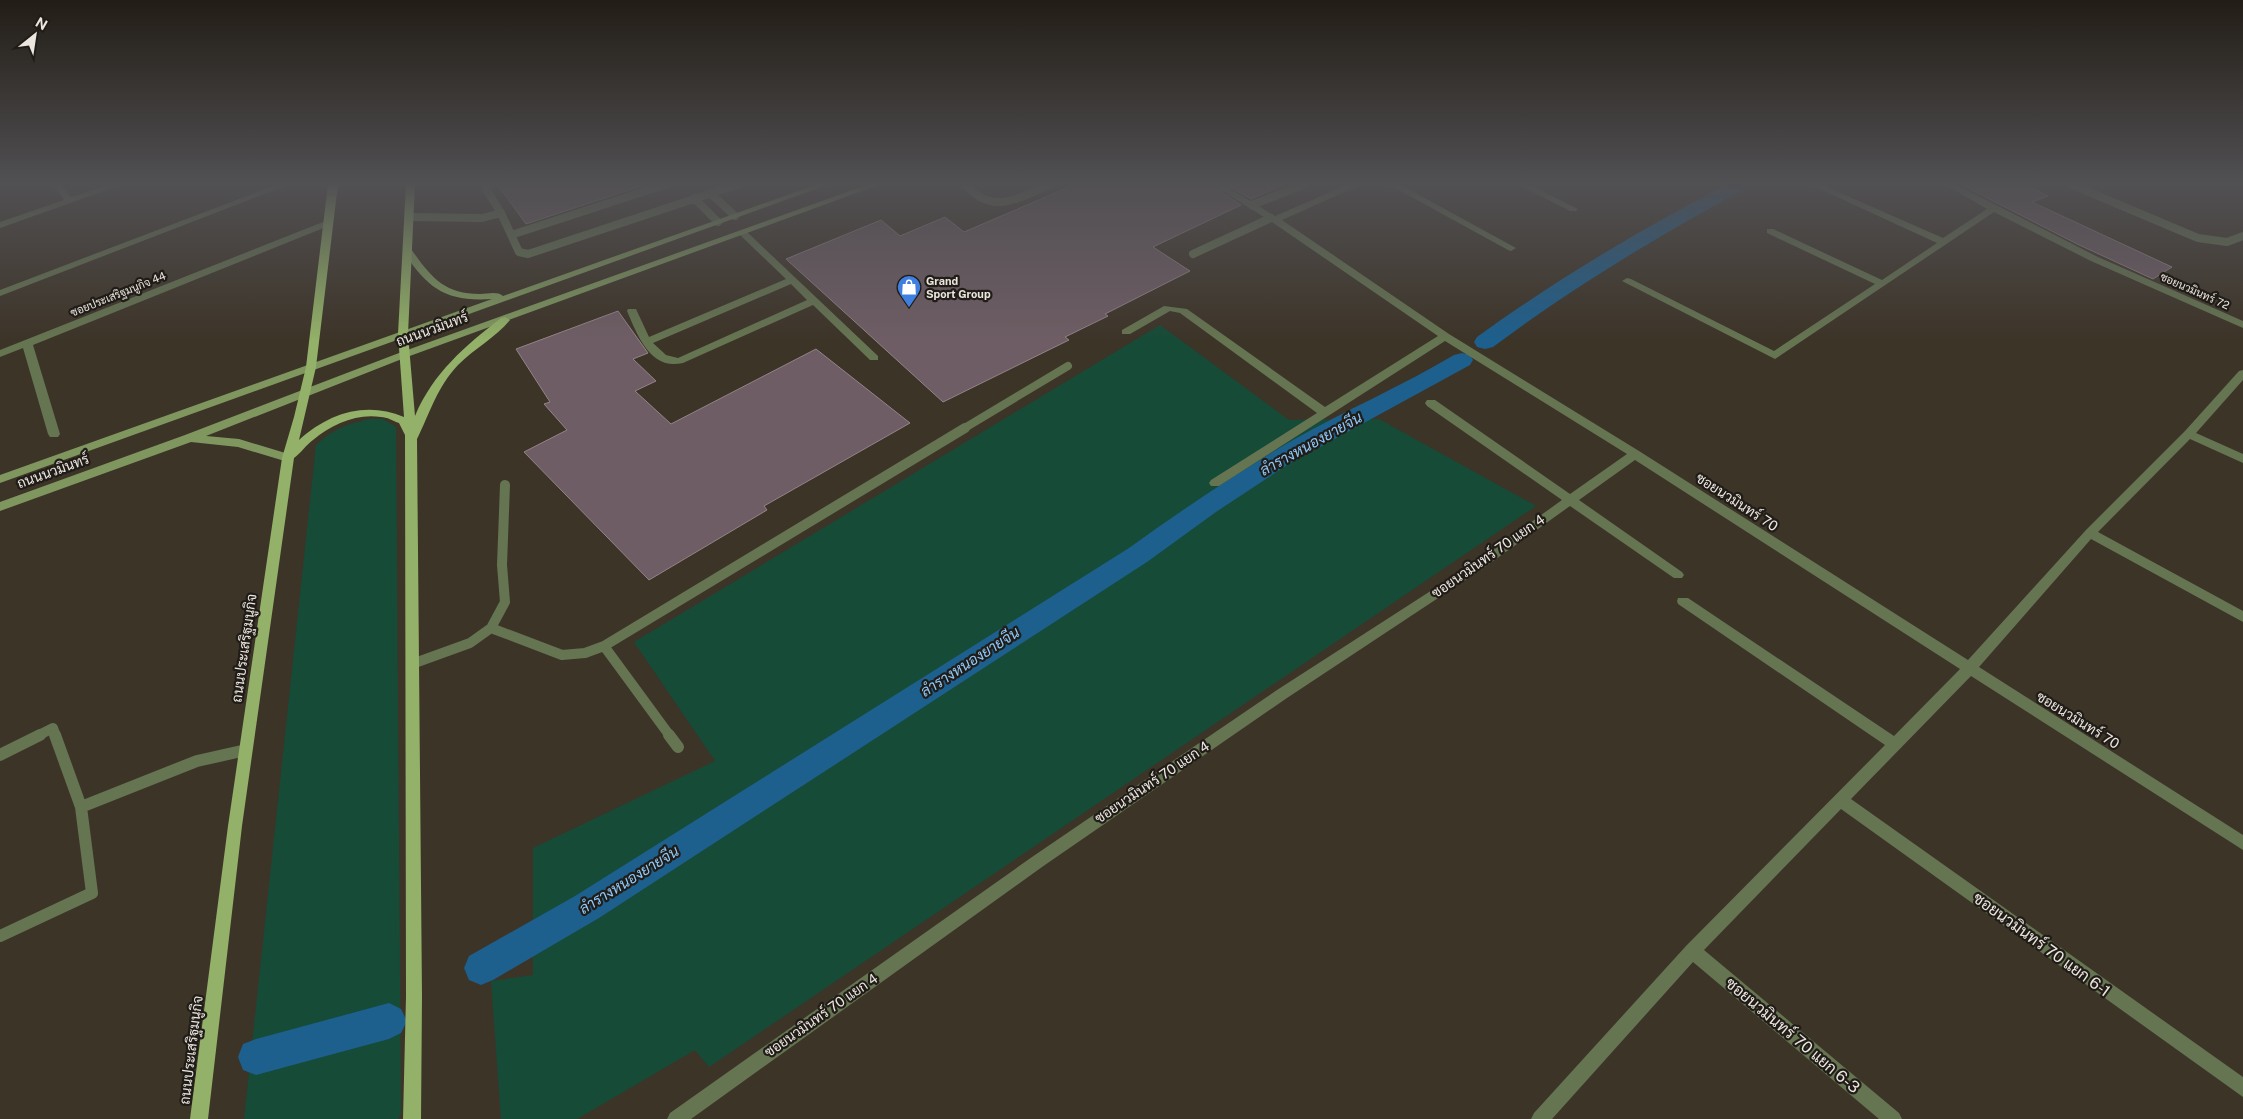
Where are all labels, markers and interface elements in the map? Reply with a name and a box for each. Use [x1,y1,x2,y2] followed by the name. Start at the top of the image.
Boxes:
[10,10,60,60] north arrow
[33,14,50,33] text: N
[69,269,168,320] street label: ซอยประเสริฐมนูกิจ 44
[2159,269,2233,312] street label: ซอยนวมินทร์ 72
[896,274,922,308] shop icon: Grand Sport Group
[926,275,991,300] place label: Grand Sport Group
[393,308,470,349] street label: ถนนนวมินทร์
[1256,407,1365,479] water label: ลำรางหนองยายจีน
[14,450,91,491] street label: ถนนนวมินทร์
[1693,469,1782,534] street label: ซอยนวมินทร์ 70
[1428,510,1548,601] street label: ซอยนวมินทร์ 70 แยก 4
[228,593,262,704] street label: ถนนประเสริฐมนูกิจ
[917,622,1023,700] water label: ลำรางหนองยายจีน
[2034,687,2123,752] street label: ซอยนวมินทร์ 70
[1091,737,1212,826] street label: ซอยนวมินทร์ 70 แยก 4
[575,841,682,917] water label: ลำรางหนองยายจีน
[1969,886,2116,1001] street label: ซอยนวมินทร์ 70 แยก 6-1
[761,969,881,1060] street label: ซอยนวมินทร์ 70 แยก 4
[1722,971,1866,1097] street label: ซอยนวมินทร์ 70 แยก 6-3
[176,995,208,1106] street label: ถนนประเสริฐมนูกิจ

